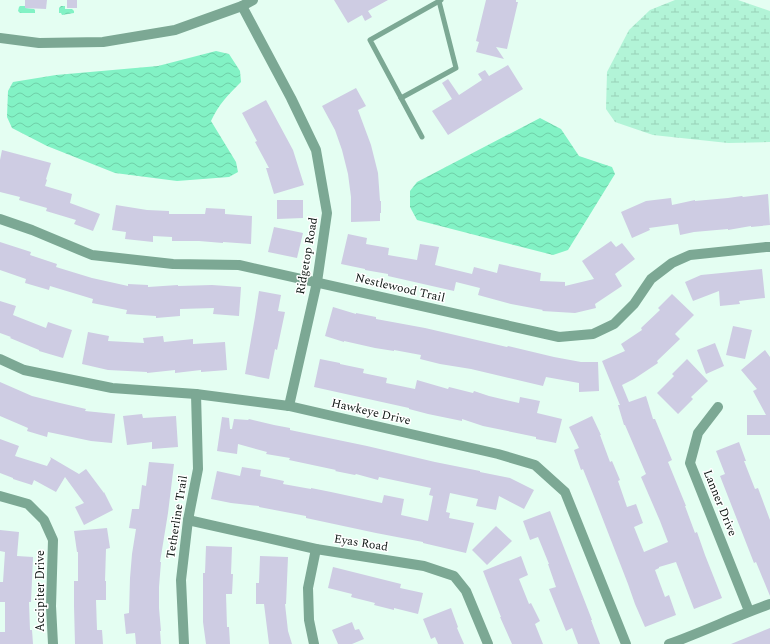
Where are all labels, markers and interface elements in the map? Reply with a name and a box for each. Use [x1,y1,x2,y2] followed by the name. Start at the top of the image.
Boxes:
[291,216,323,296] street label: Ridgetop Road
[353,268,447,308] street label: Nestlewood Trail
[329,394,413,430] street label: Hawkeye Drive
[698,467,742,539] street label: Lanner Drive
[161,474,193,560] street label: Tetherline Trail
[333,529,390,557] street label: Eyas Road
[31,550,50,632] street label: Accipiter Drive

